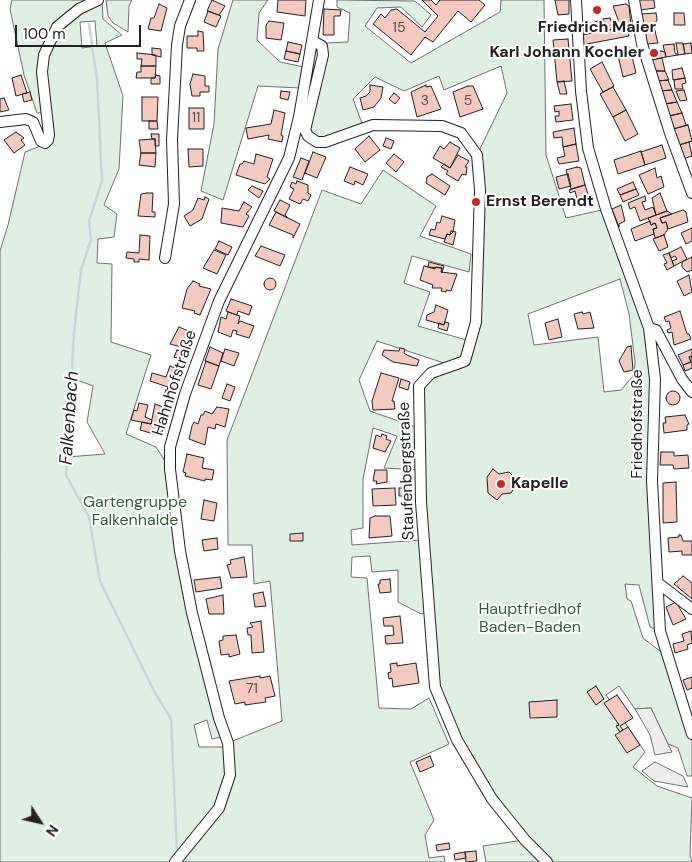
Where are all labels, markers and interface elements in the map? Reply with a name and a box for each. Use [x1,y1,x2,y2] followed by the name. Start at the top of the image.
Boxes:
[591,4,603,16] marker: Friedrich Maier
[18,15,144,47] scale bar
[538,18,656,38] place label: Friedrich Maier
[393,20,405,36] house number: 15
[23,24,66,44] text: 100 m
[489,43,644,63] place label: Karl Johann Kochler
[648,47,660,59] marker: Karl Johann Kochler
[421,93,429,109] house number: 3
[464,93,472,109] house number: 5
[192,110,200,126] house number: 11
[486,192,594,212] place label: Ernst Berendt
[470,196,482,208] marker: Ernst Berendt
[149,328,201,438] street label: Hahnhofstraße
[628,369,648,479] street label: Friedhofstraße
[56,370,84,466] water label: Falkenbach
[395,401,419,541] street label: Staufenbergstraße
[511,474,569,494] place label: Kapelle
[495,478,507,490] marker: Kapelle
[83,493,187,531] park label: Gartengruppe Falkenhalde
[478,600,582,638] park label: Hauptfriedhof Baden-Baden
[246,681,258,697] house number: 71
[15,797,65,847] north arrow
[42,821,63,840] text: N

